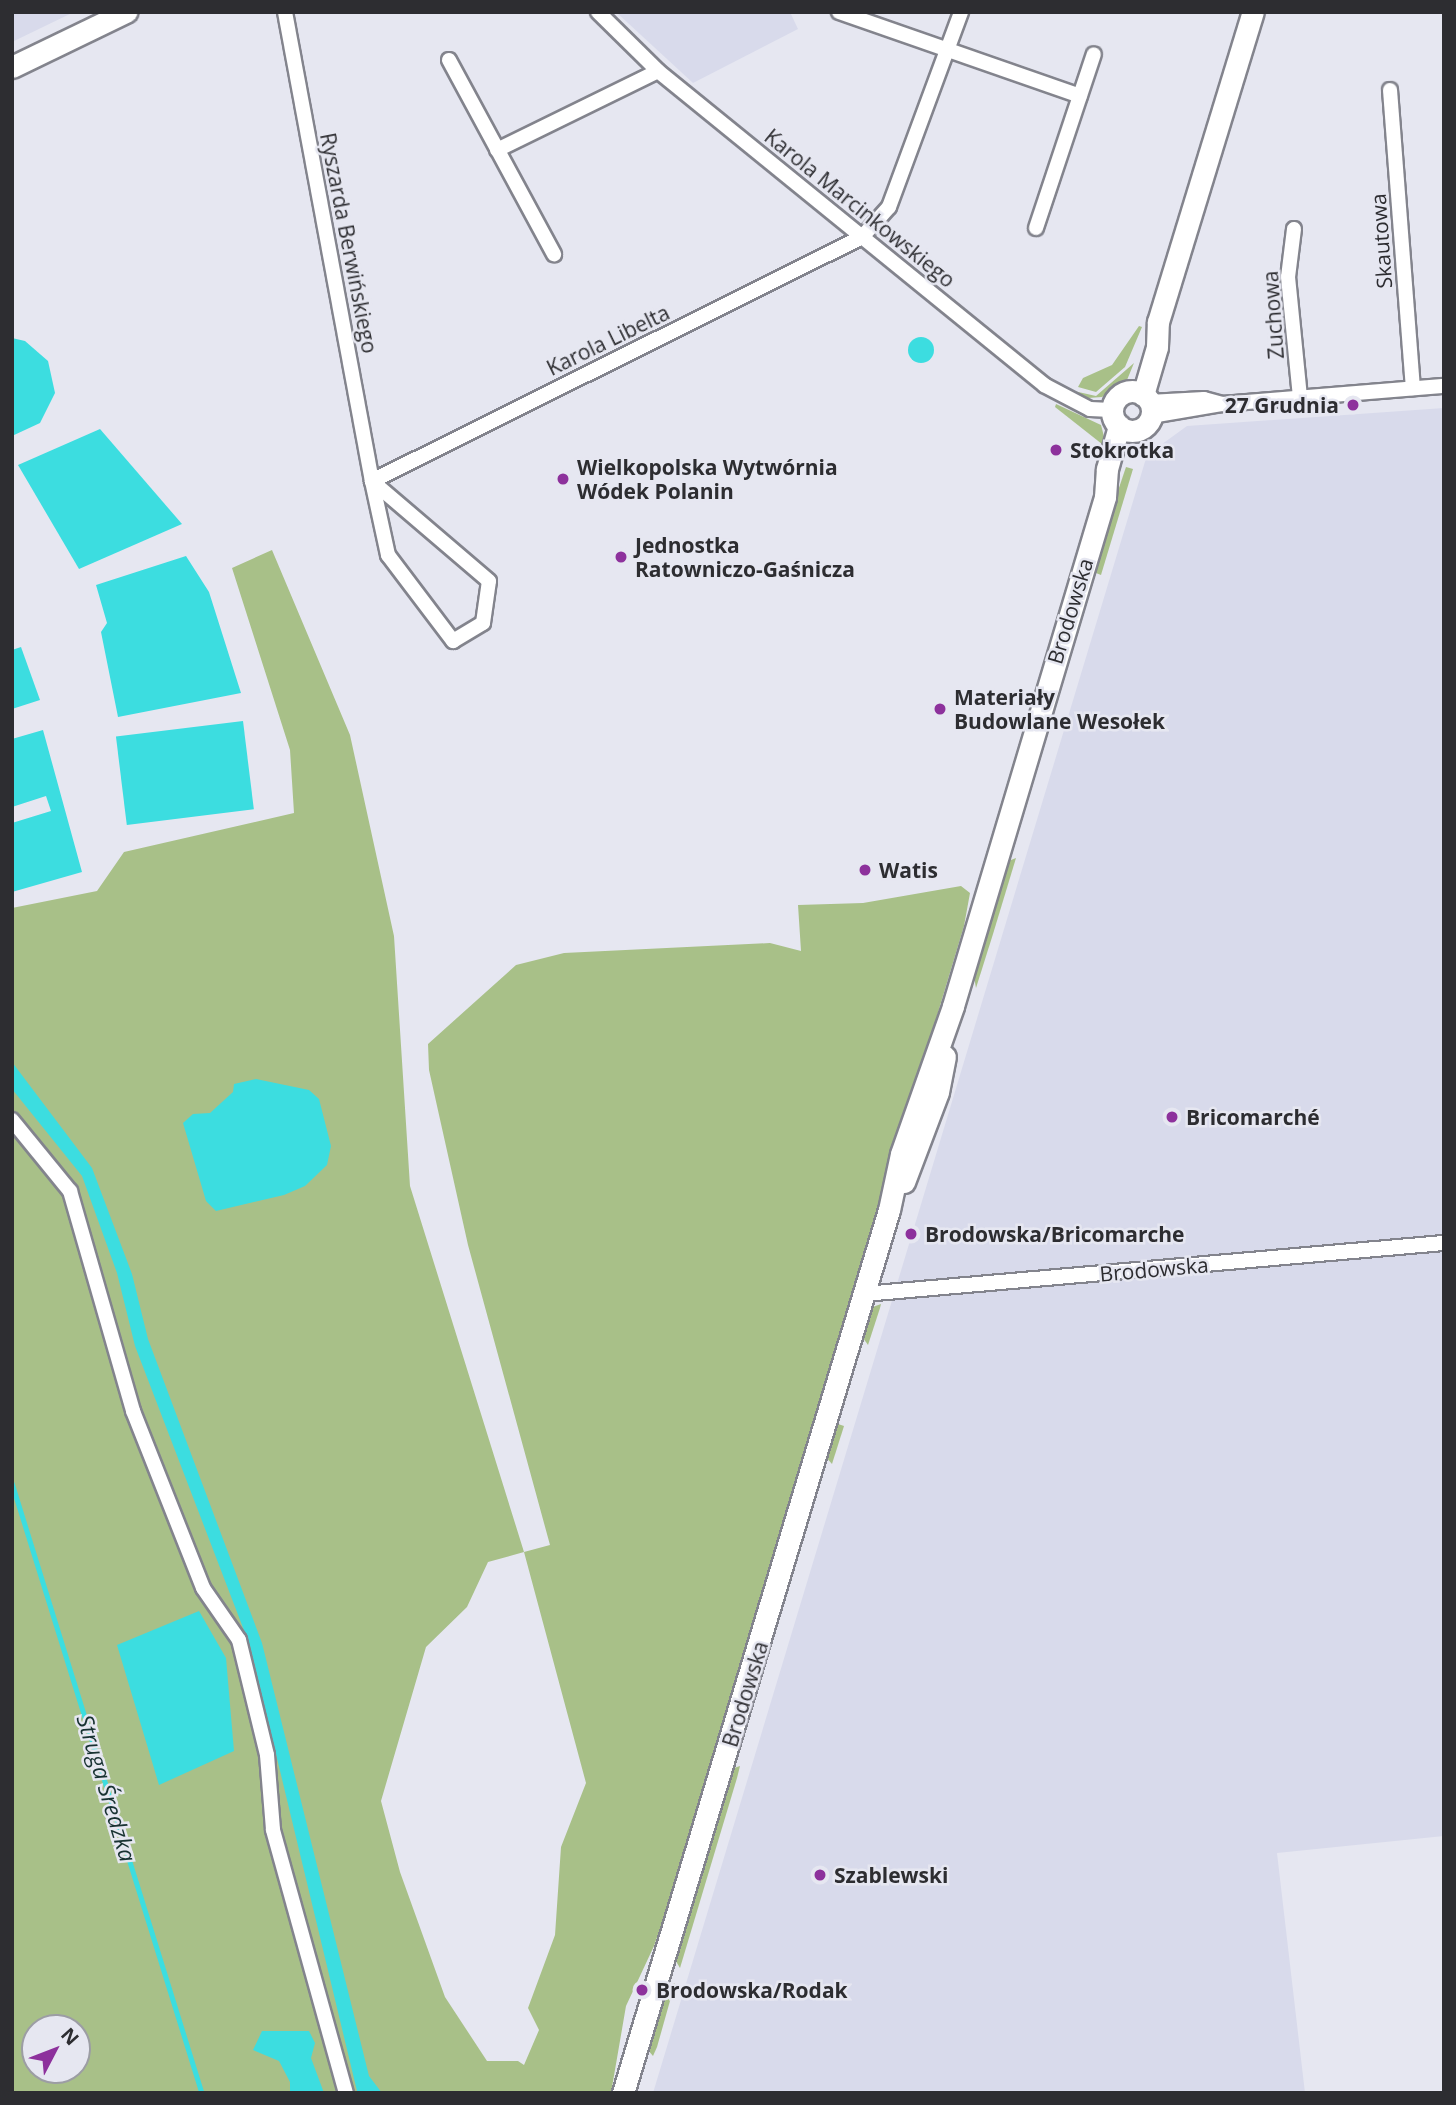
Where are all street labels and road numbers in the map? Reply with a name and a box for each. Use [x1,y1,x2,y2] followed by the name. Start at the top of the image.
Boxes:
[760,123,960,293] street label: Karola Marcinkowskiego
[315,131,383,355] street label: Ryszarda Berwińskiego
[1365,193,1397,289] street label: Skautowa
[1257,270,1289,360] street label: Zuchowa
[542,299,674,381] street label: Karola Libelta
[1042,555,1098,667] street label: Brodowska
[1098,1252,1210,1286] street label: Brodowska
[717,1638,773,1750] street label: Brodowska

